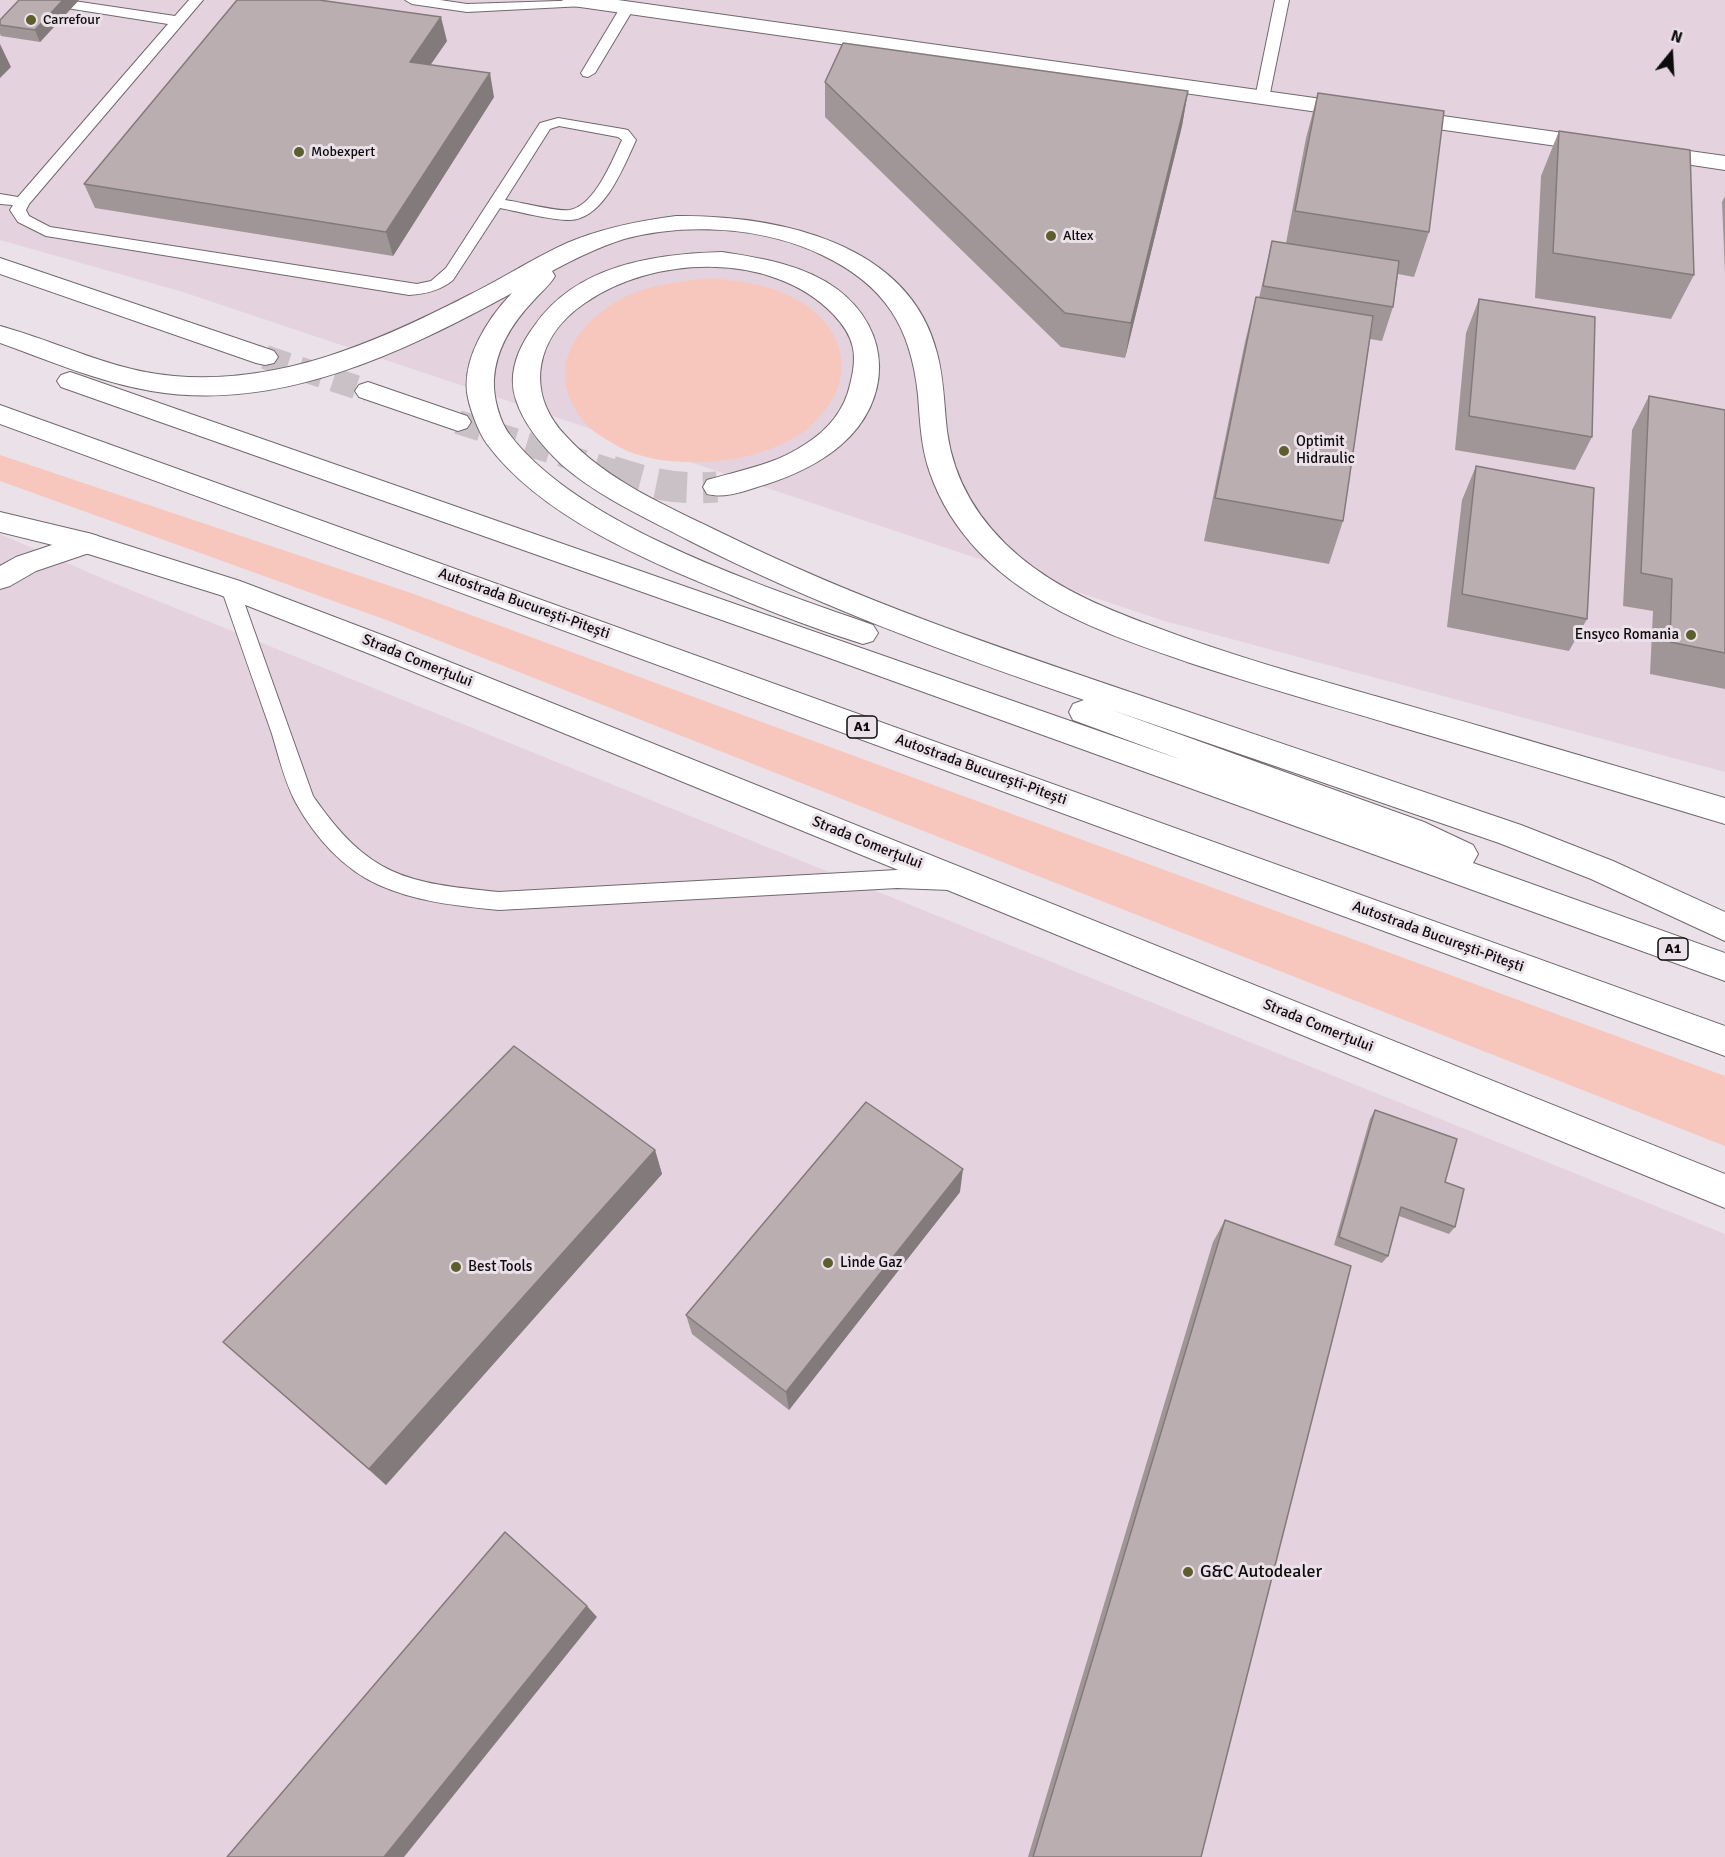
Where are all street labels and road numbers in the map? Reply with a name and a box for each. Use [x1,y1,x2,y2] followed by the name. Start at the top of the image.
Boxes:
[436,565,612,643] street label: Autostrada București-Pitești
[359,631,475,691] street label: Strada Comerțului
[847,716,877,738] road number: A1
[893,731,1069,809] street label: Autostrada București-Pitești
[809,813,925,873] street label: Strada Comerțului
[1350,898,1526,976] street label: Autostrada București-Pitești
[1658,938,1688,960] road number: A1
[1260,996,1376,1056] street label: Strada Comerțului

